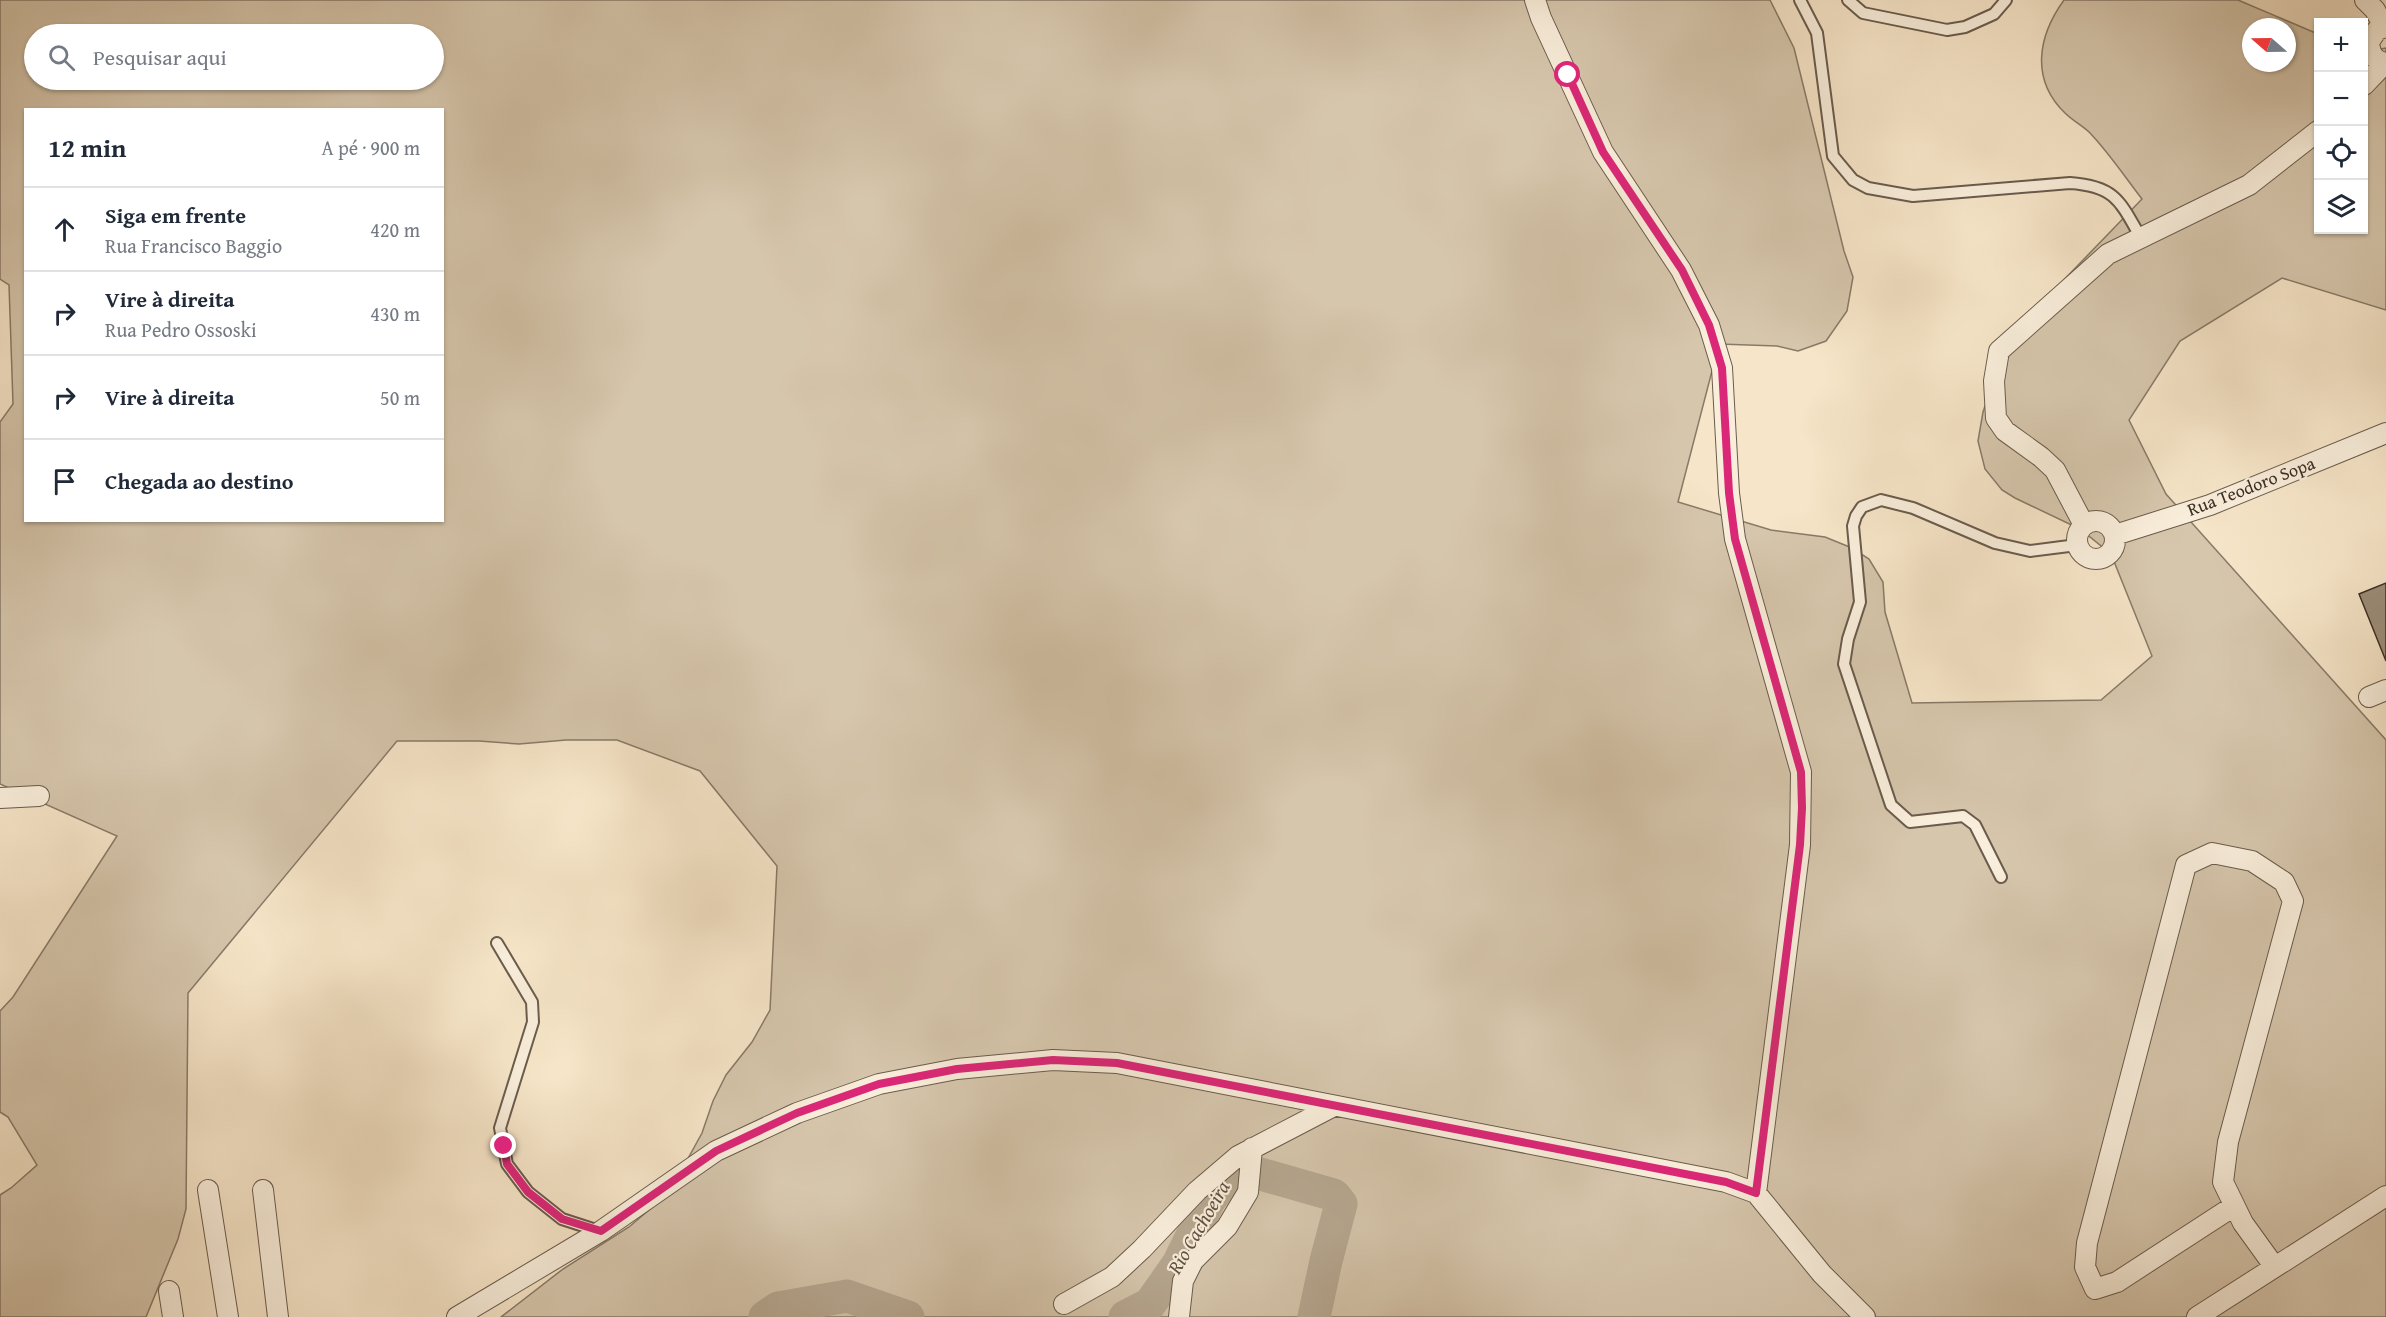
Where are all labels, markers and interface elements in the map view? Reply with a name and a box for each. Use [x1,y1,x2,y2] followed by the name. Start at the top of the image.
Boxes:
[2242,18,2296,72] north arrow
[2314,18,2368,234] map controls
[2314,18,2368,72] button: +
[24,24,444,90] search box
[45,41,78,74] icon: search
[93,41,227,73] text: Pesquisar aqui
[1554,61,1580,87] route start
[2314,72,2368,126] button: −
[2314,126,2368,180] button: locate
[48,128,126,167] text: 12 min
[322,133,420,162] text: A pé · 900 m
[2314,180,2368,234] button: layers
[105,199,246,231] text: Siga em frente
[48,213,81,246] icon: ahead
[370,215,420,244] text: 420 m
[105,231,282,260] text: Rua Francisco Baggio
[105,283,235,315] text: Vire à direita
[48,297,81,330] icon: right
[370,299,420,328] text: 430 m
[105,315,257,344] text: Rua Pedro Ossoski
[48,381,81,414] icon: right
[105,381,235,413] text: Vire à direita
[380,383,420,412] text: 50 m
[2183,449,2319,523] street label: Rua Teodoro Sopa
[48,465,81,498] icon: arrive
[105,465,293,497] text: Chegada ao destino
[490,1132,516,1158] route end
[1159,1174,1237,1280] water label: Rio Cachoeira

